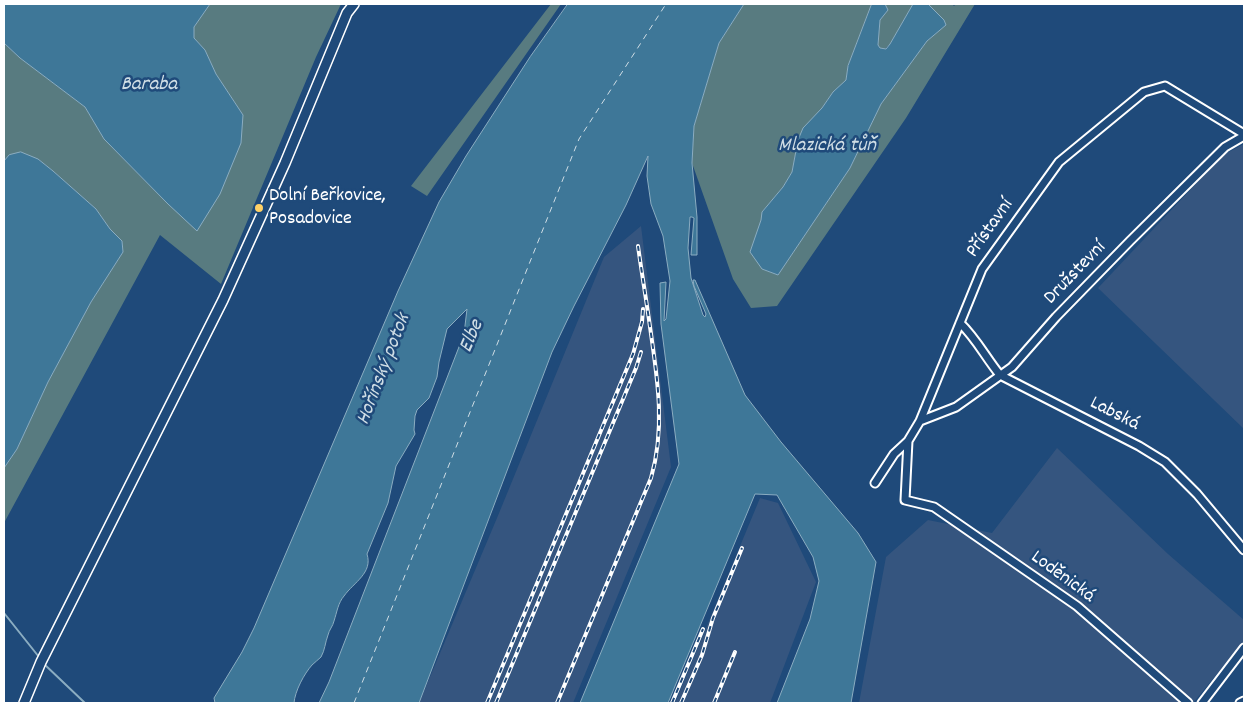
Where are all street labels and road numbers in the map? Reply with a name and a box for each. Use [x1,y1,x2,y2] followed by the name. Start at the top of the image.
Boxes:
[962,195,1020,263] street label: Přístavní
[1040,237,1112,311] street label: Družstevní
[1085,392,1143,438] street label: Labská
[1025,546,1099,610] street label: Loděnická

